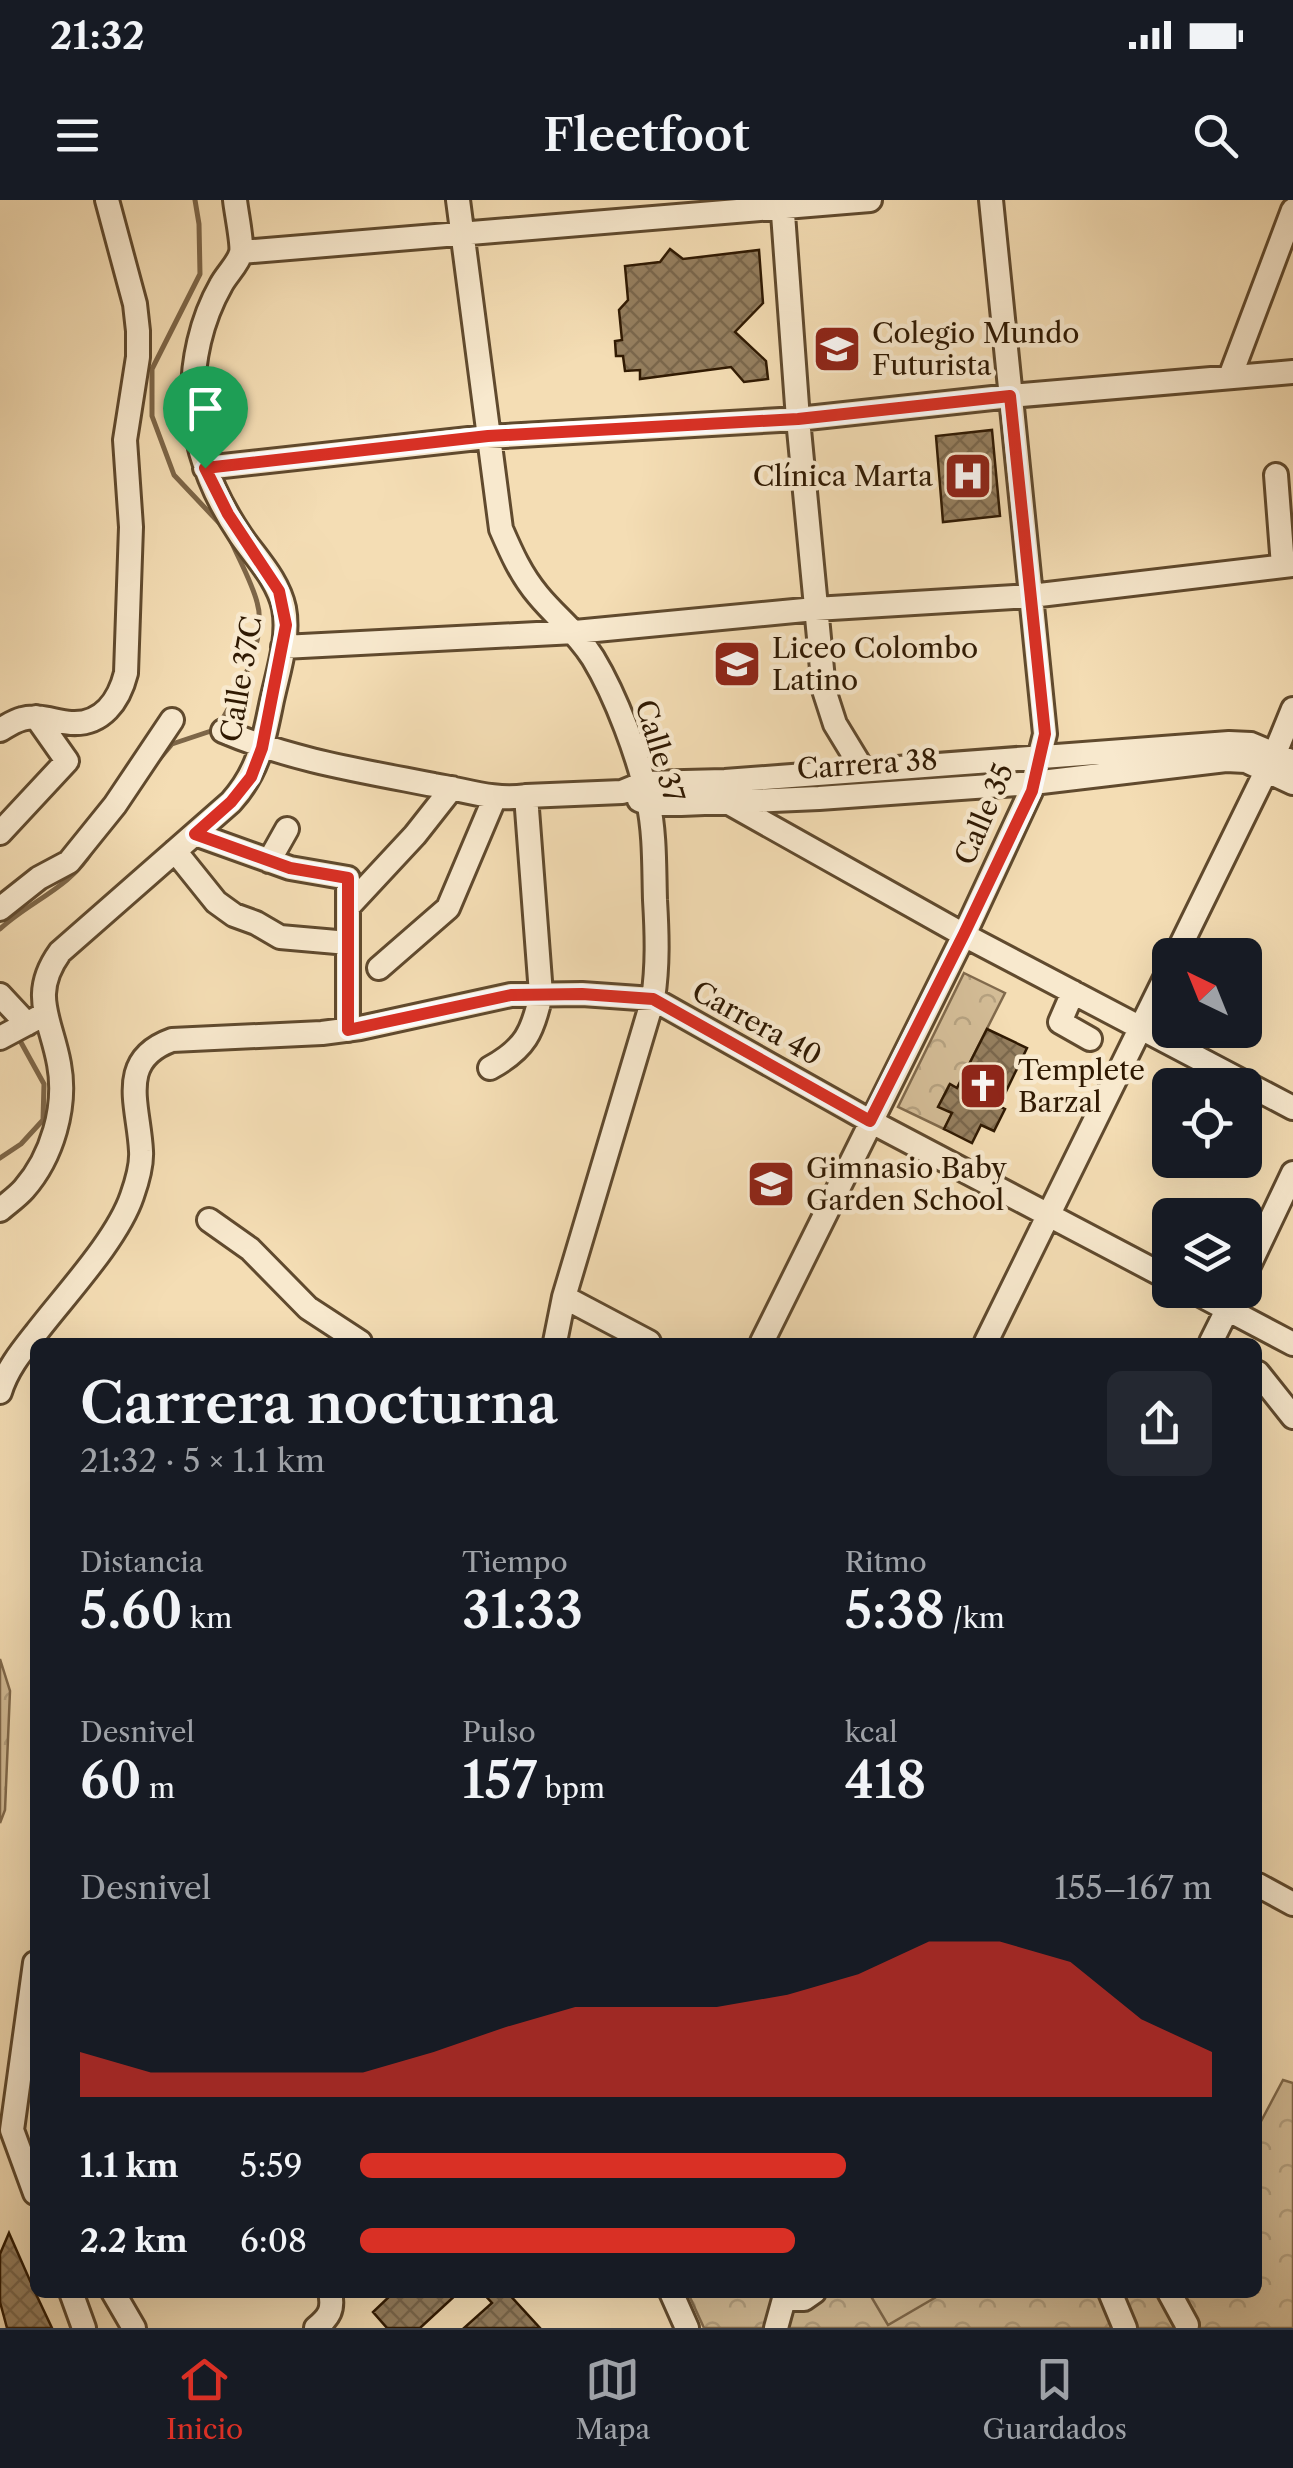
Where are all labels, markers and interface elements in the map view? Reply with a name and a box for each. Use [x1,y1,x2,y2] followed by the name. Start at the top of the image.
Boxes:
[50,12,145,59] text: 21:32
[543,107,750,163] text: Fleetfoot
[50,108,105,163] icon: menu
[1188,108,1243,163] icon: search
[872,316,1079,382] place label: Colegio Mundo Futurista
[811,323,863,375] school or university icon: Colegio Mundo Futurista
[163,366,248,469] pin
[178,381,233,436] icon: arrive
[942,450,994,502] hospital icon: Clínica Marta
[753,459,933,493] place label: Clínica Marta
[213,614,269,744] street label: Calle 37C
[772,631,978,697] place label: Liceo Colombo Latino
[711,638,763,690] school or university icon: Liceo Colombo Latino
[628,696,692,807] street label: Calle 37
[796,742,938,786] street label: Carrera 38
[947,758,1021,870] street label: Calle 35
[1152,938,1262,1048] north arrow
[1152,938,1262,1308] map controls
[686,974,828,1072] street label: Carrera 40
[1018,1053,1145,1119] place label: Templete Barzal
[957,1060,1009,1112] church icon: Templete Barzal
[1152,1068,1262,1178] button: locate
[806,1151,1007,1217] place label: Gimnasio Baby Garden School
[745,1158,797,1210] school or university icon: Gimnasio Baby Garden School
[1152,1198,1262,1308] button: layers
[80,1370,558,1437] text: Carrera nocturna
[1107,1371,1212,1476] button: share
[80,1441,325,1480] text: 21:32 · 5 × 1.1 km
[80,1545,203,1579] text: Distancia
[462,1545,568,1579] text: Tiempo
[845,1545,927,1579] text: Ritmo
[80,1579,183,1641] text: 5.60
[462,1579,583,1641] text: 31:33
[845,1579,945,1641] text: 5:38
[183,1601,232,1635] text: km
[945,1601,1005,1635] text: /km
[80,1715,195,1749] text: Desnivel
[462,1715,536,1749] text: Pulso
[845,1715,898,1749] text: kcal
[80,1749,141,1811] text: 60
[462,1749,537,1811] text: 157
[845,1749,926,1811] text: 418
[141,1771,175,1805] text: m
[537,1771,605,1805] text: bpm
[80,1868,211,1907] text: Desnivel
[1054,1868,1212,1907] text: 155–167 m
[80,2146,179,2185] text: 1.1 km
[240,2146,302,2185] text: 5:59
[80,2221,188,2260] text: 2.2 km
[240,2221,307,2260] text: 6:08
[166,2352,243,2446] tab: Inicio
[575,2352,650,2446] tab: Mapa
[983,2352,1127,2446] tab: Guardados

